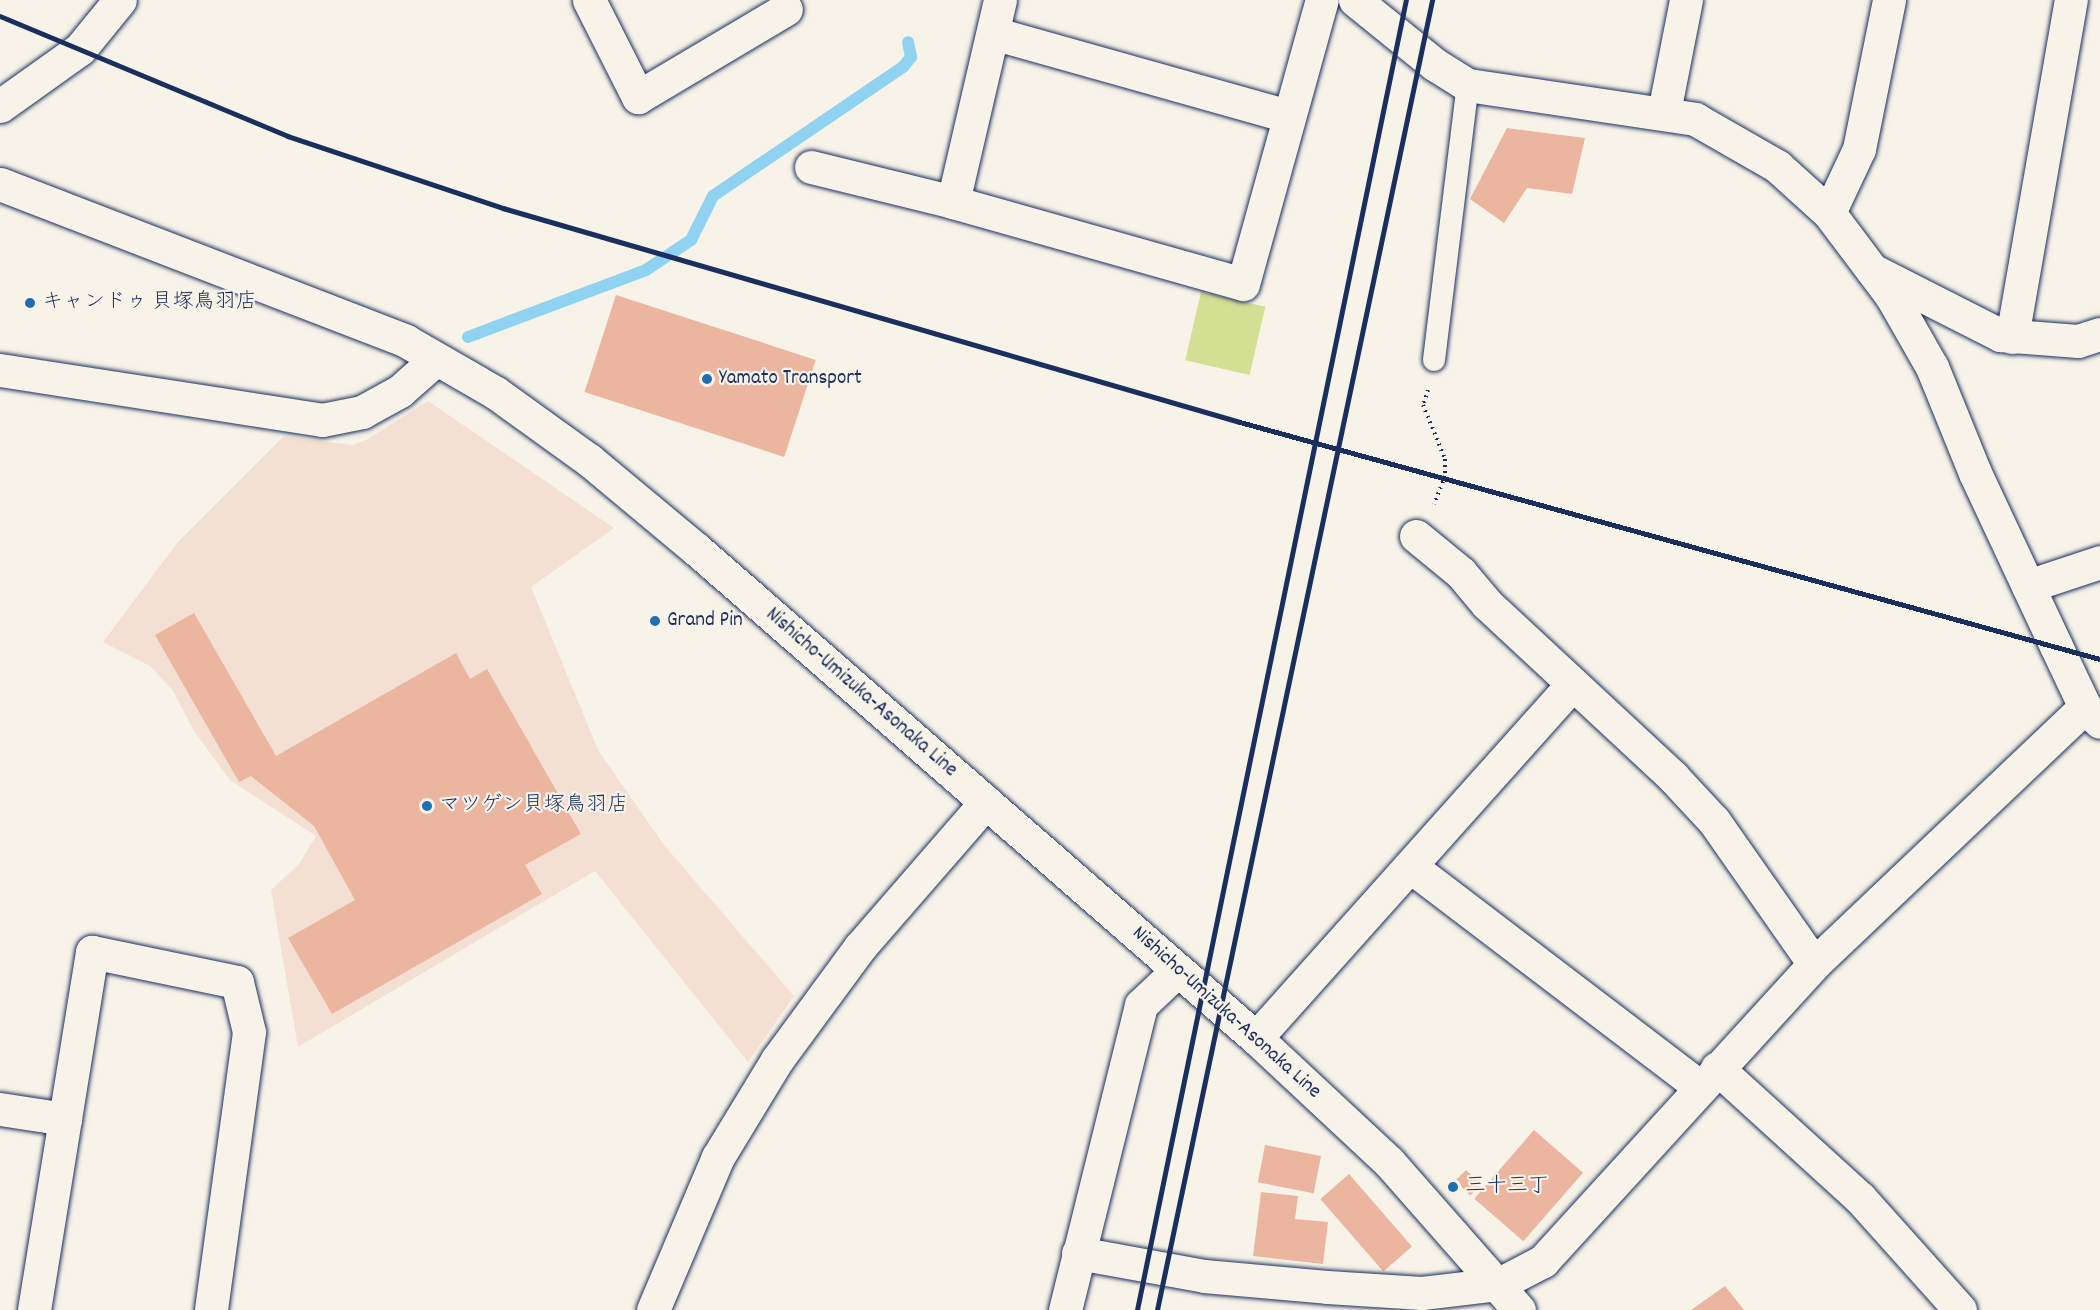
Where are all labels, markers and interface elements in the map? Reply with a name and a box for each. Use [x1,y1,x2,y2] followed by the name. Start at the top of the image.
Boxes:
[42,290,257,316] place label: キャンドゥ 貝塚鳥羽店
[23,296,37,310] marker: キャンドゥ 貝塚鳥羽店
[719,366,862,392] place label: Yamato Transport
[700,372,714,386] marker: Yamato Transport
[760,603,962,783] street label: Nishicho-Umizuka-Asonaka Line
[667,608,743,634] place label: Grand Pin
[648,614,662,628] marker: Grand Pin
[439,793,628,819] place label: マツゲン貝塚鳥羽店
[420,799,434,813] marker: マツゲン貝塚鳥羽店
[1126,921,1326,1105] street label: Nishicho-Umizuka-Asonaka Line
[1465,1174,1549,1200] place label: 三十三丁
[1446,1180,1460,1194] marker: 三十三丁

